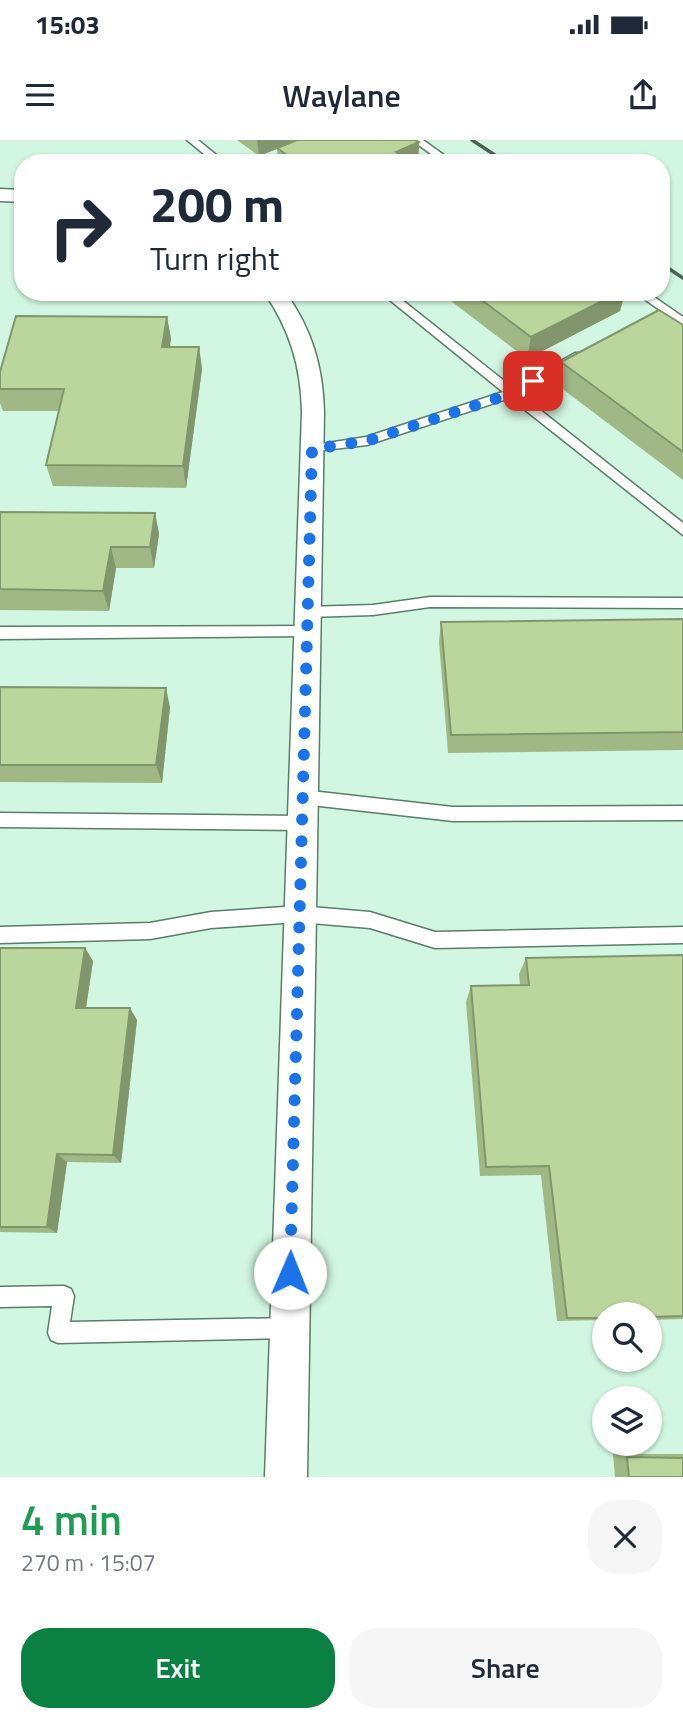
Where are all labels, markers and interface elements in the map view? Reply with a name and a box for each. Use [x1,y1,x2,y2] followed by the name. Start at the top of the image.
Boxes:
[35,5,100,44] text: 15:03
[282,71,401,119] text: Waylane
[21,76,59,114] icon: menu
[624,76,662,114] icon: share
[150,166,284,241] text: 200 m
[35,182,126,273] icon: right
[150,234,279,282] text: Turn right
[503,351,563,411] pin
[514,362,552,400] icon: arrive
[253,1236,327,1310] position arrow
[592,1302,662,1456] map controls
[592,1302,662,1372] button: search
[592,1386,662,1456] button: layers
[21,1487,122,1551] text: 4 min
[588,1500,662,1574] button: close
[21,1545,156,1580] text: 270 m · 15:07
[21,1628,335,1708] button: Exit
[349,1628,662,1708] button: Share

